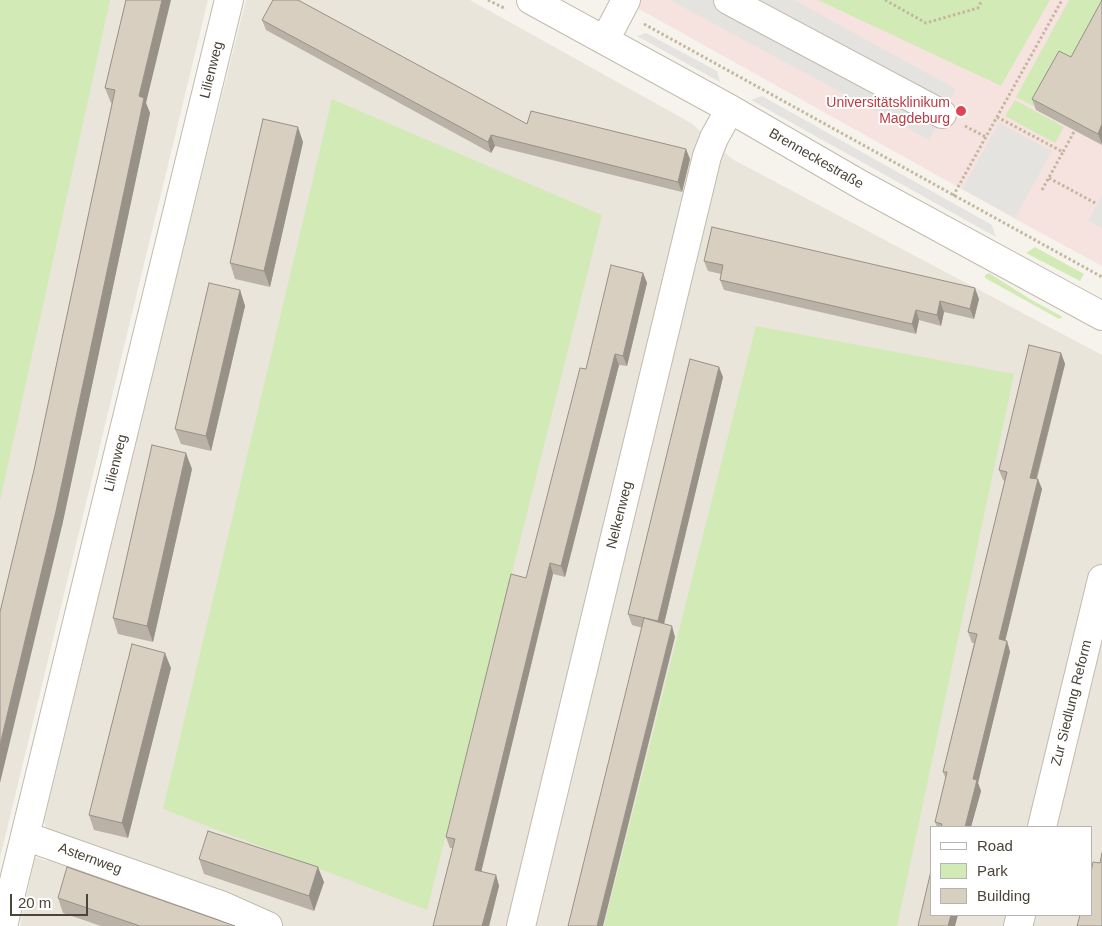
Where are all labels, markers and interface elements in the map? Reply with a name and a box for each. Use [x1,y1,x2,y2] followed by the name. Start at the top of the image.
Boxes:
[197,40,227,100] street label: Lilienweg
[826,95,950,128] place label: Universitätsklinikum Magdeburg
[954,104,968,118] marker: Universitätsklinikum Magdeburg
[766,125,866,193] street label: Brenneckestraße
[101,433,131,493] street label: Lilienweg
[603,479,637,551] street label: Nelkenweg
[1048,638,1096,768] street label: Zur Siedlung Reform
[930,826,1092,916] legend
[977,837,1013,854] text: Road
[56,840,124,878] street label: Asternweg
[977,862,1008,879] text: Park
[12,884,90,916] scale bar
[977,887,1030,904] text: Building
[18,894,51,911] text: 20 m

